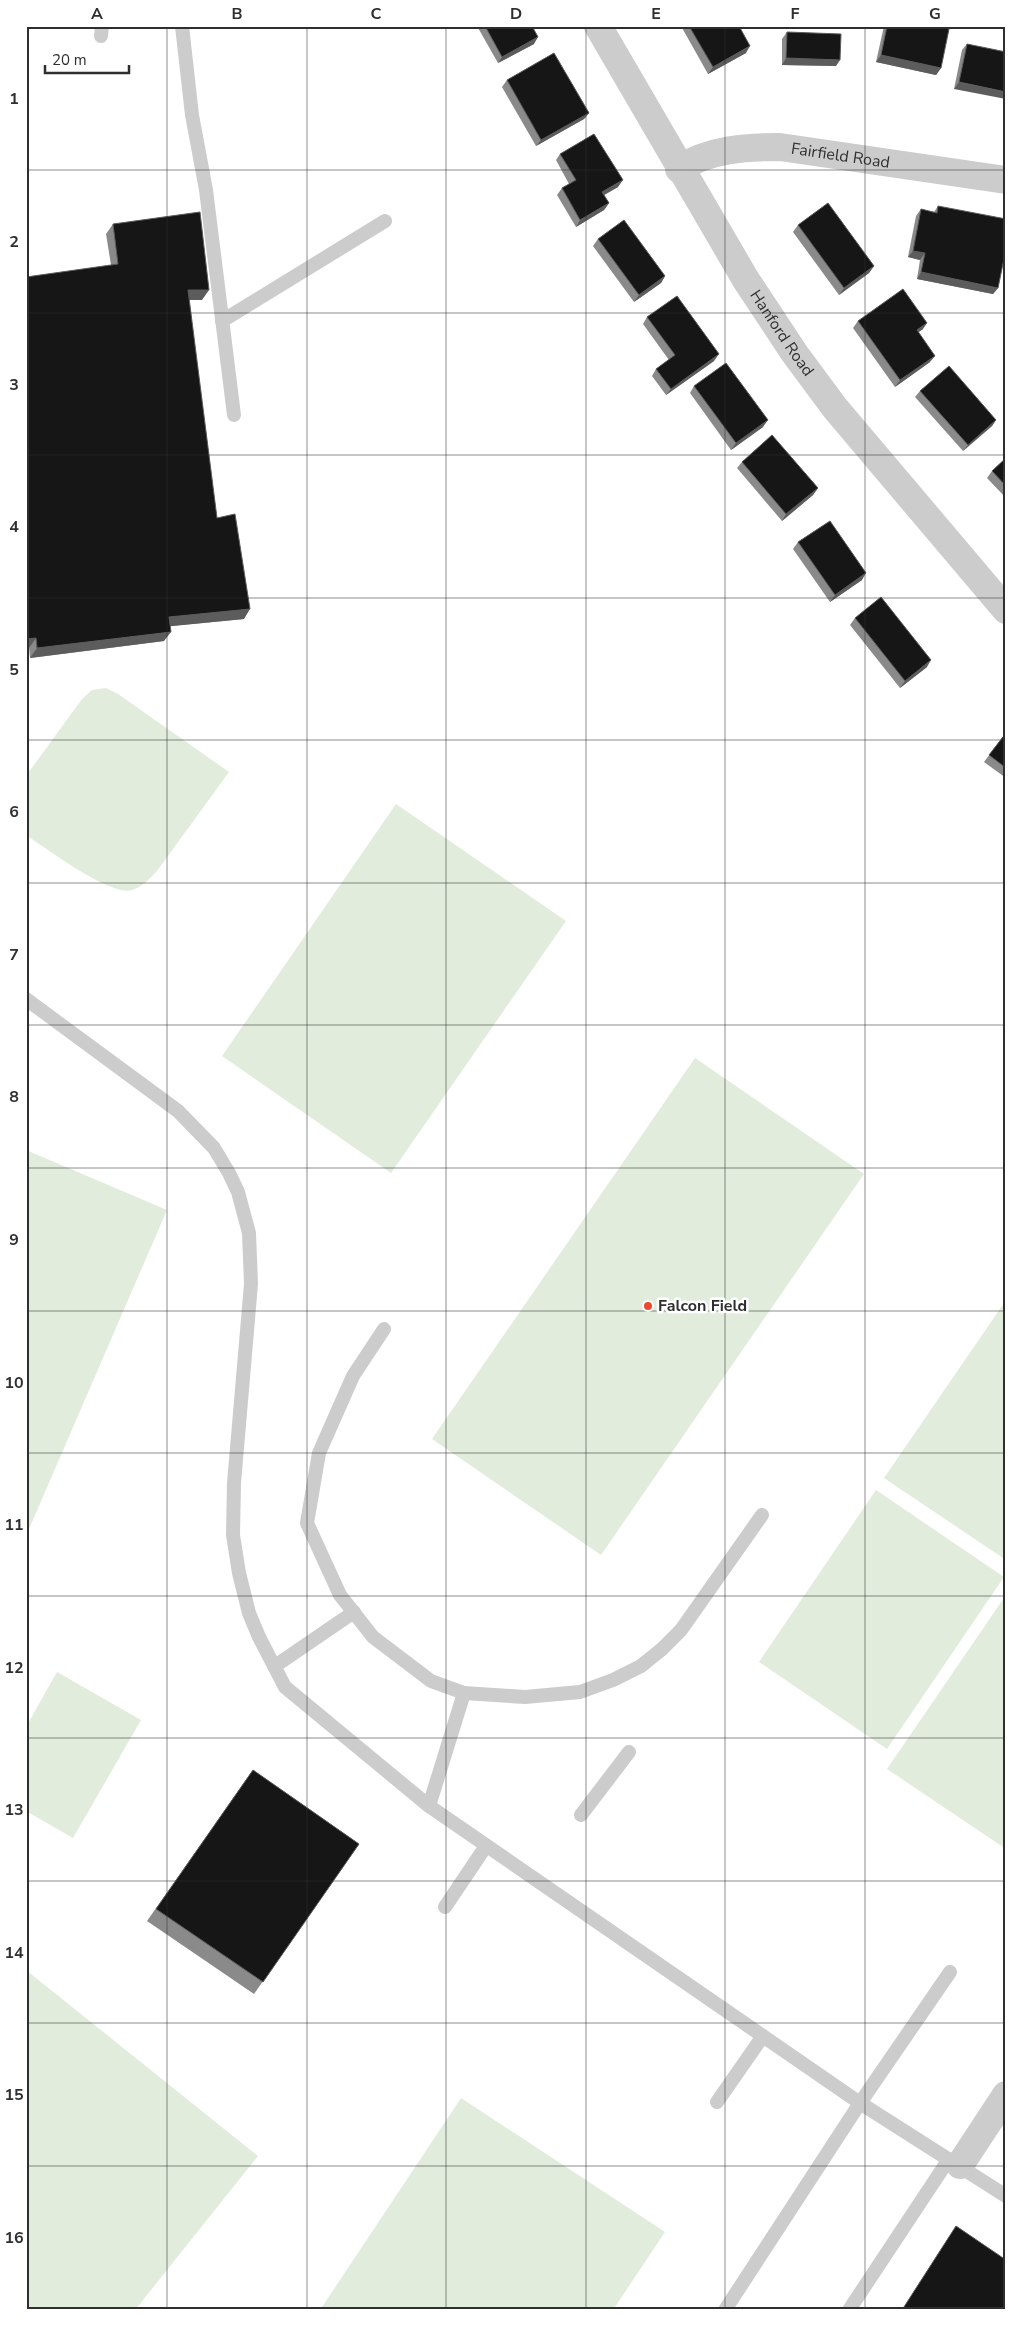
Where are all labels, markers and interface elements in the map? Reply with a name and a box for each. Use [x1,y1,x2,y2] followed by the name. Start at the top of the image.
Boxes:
[91,3,103,25] text: A
[231,3,243,25] text: B
[371,3,382,25] text: C
[510,3,522,25] text: D
[651,3,661,25] text: E
[791,3,800,25] text: F
[929,3,941,25] text: G
[45,42,129,74] scale bar
[52,50,87,70] text: 20 m
[9,88,19,110] text: 1
[790,138,891,174] street label: Fairfield Road
[9,231,19,253] text: 2
[745,286,819,381] street label: Hanford Road
[9,374,19,396] text: 3
[9,516,19,538] text: 4
[9,659,19,681] text: 5
[9,801,19,823] text: 6
[9,944,19,966] text: 7
[9,1086,19,1108] text: 8
[9,1229,19,1251] text: 9
[658,1295,747,1317] place label: Falcon Field
[642,1300,654,1312] marker: Falcon Field
[4,1372,24,1394] text: 10
[4,1514,24,1536] text: 11
[4,1657,24,1679] text: 12
[4,1799,24,1821] text: 13
[4,1942,24,1964] text: 14
[4,2084,24,2106] text: 15
[4,2227,24,2249] text: 16

